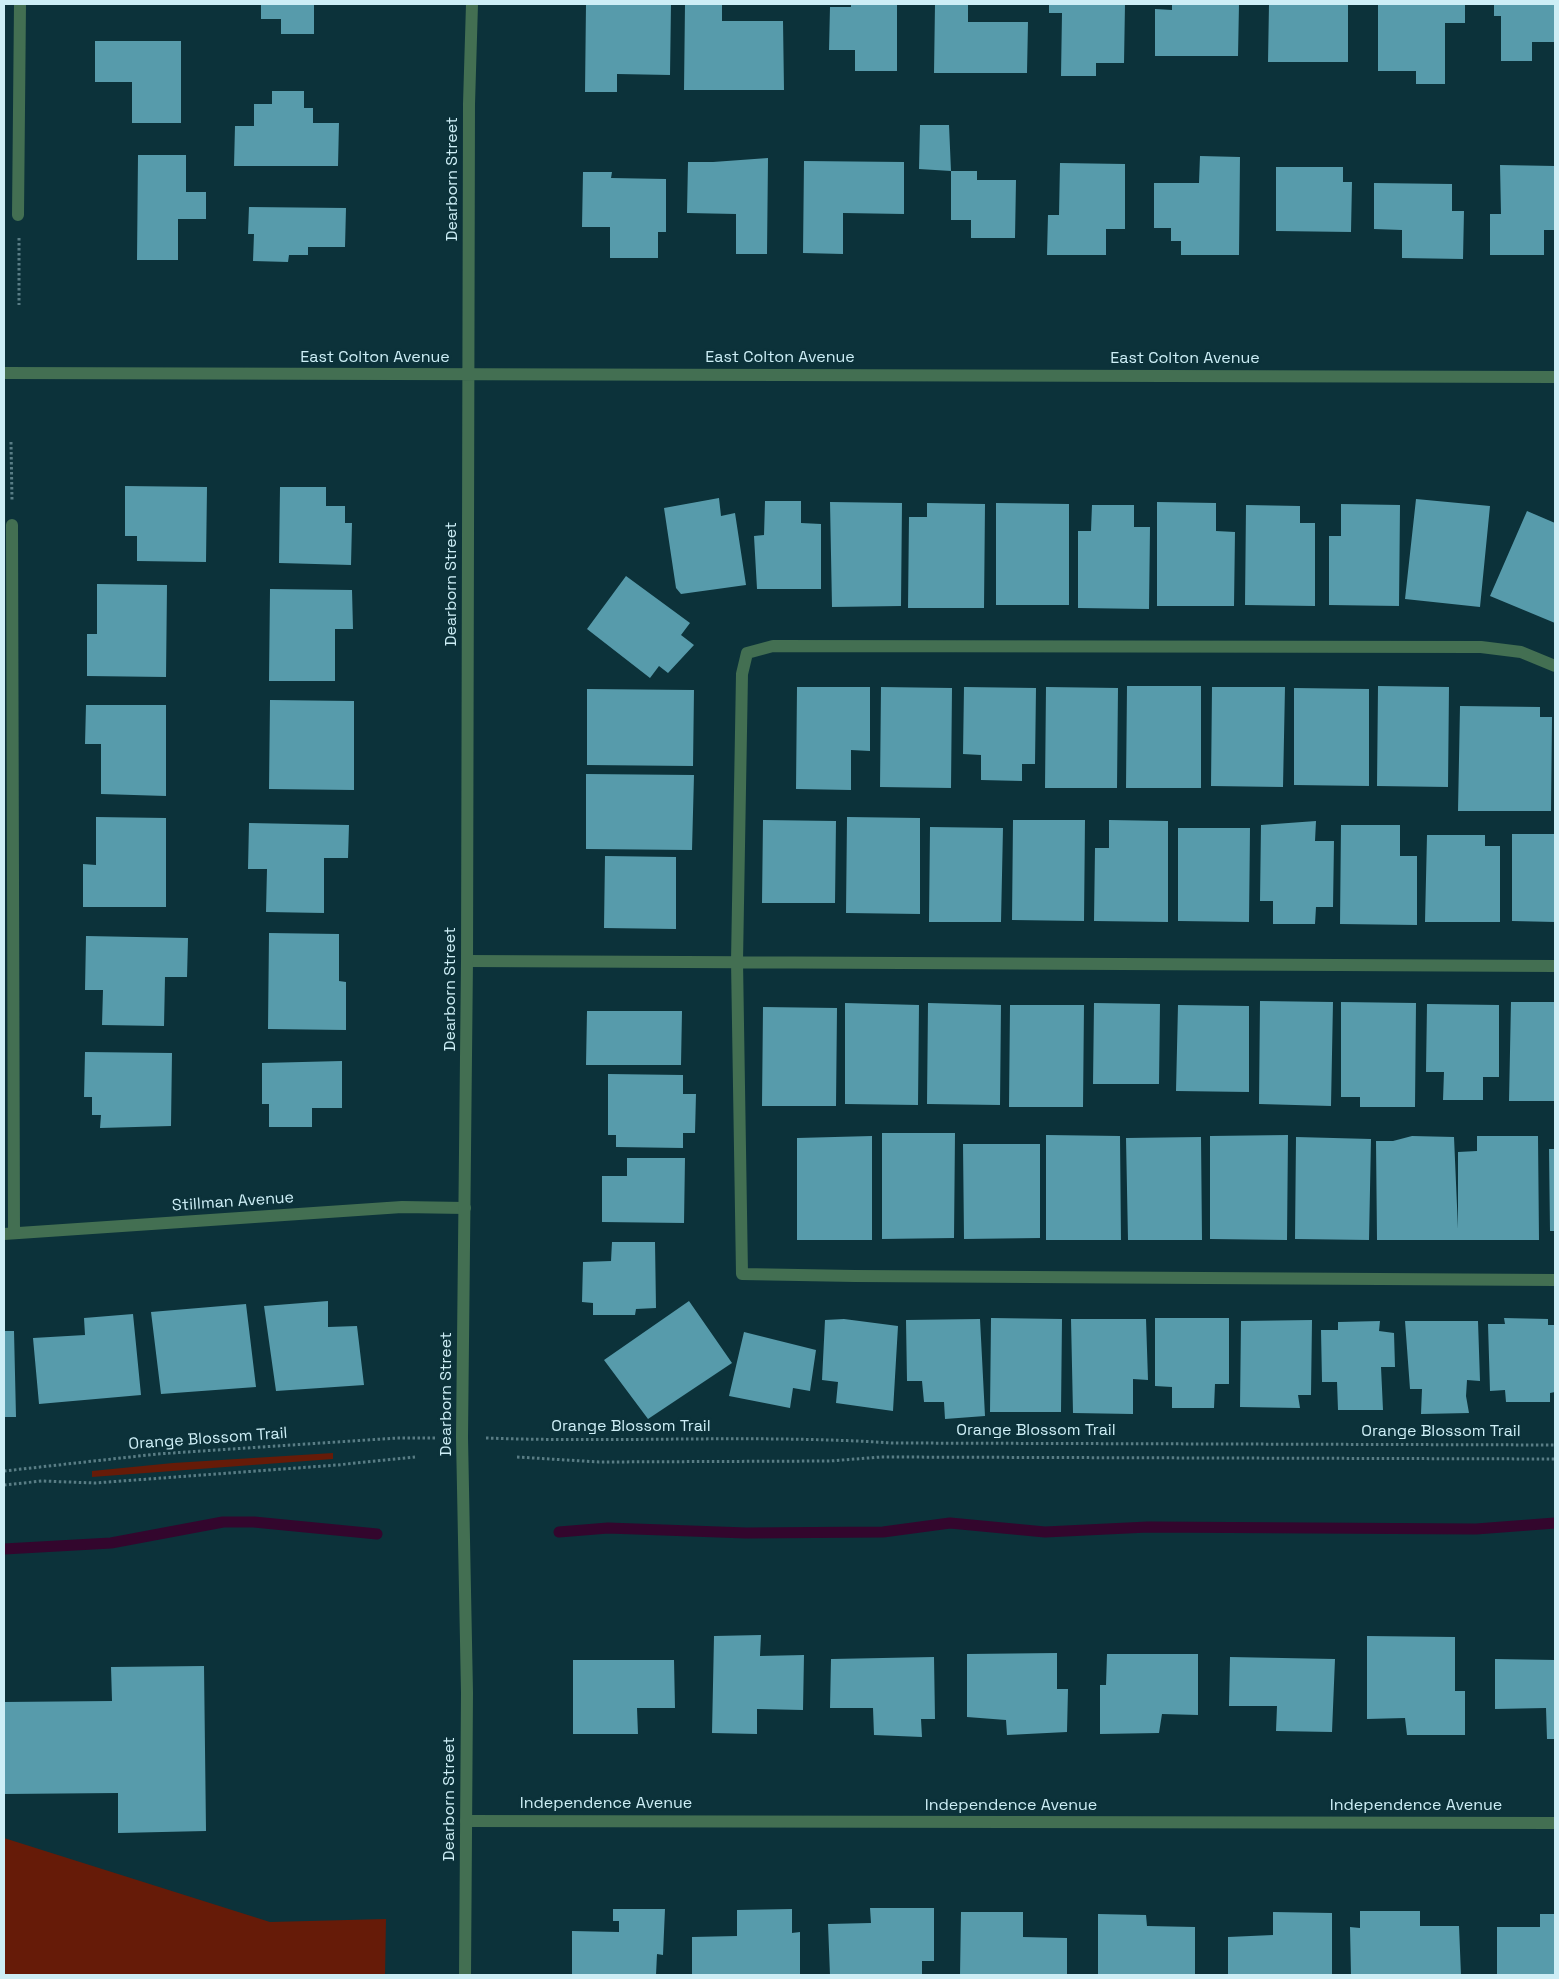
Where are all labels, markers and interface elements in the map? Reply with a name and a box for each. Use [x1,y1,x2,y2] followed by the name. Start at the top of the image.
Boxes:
[443,117,463,241] street label: Dearborn Street
[300,348,450,368] street label: East Colton Avenue
[705,348,855,368] street label: East Colton Avenue
[1110,349,1260,369] street label: East Colton Avenue
[442,522,462,646] street label: Dearborn Street
[441,927,461,1051] street label: Dearborn Street
[171,1188,295,1216] street label: Stillman Avenue
[437,1332,457,1456] street label: Dearborn Street
[551,1417,711,1437] street label: Orange Blossom Trail
[956,1421,1116,1441] street label: Orange Blossom Trail
[1361,1422,1521,1442] street label: Orange Blossom Trail
[128,1424,288,1454] street label: Orange Blossom Trail
[440,1737,460,1861] street label: Dearborn Street
[520,1794,692,1814] street label: Independence Avenue
[925,1796,1097,1816] street label: Independence Avenue
[1330,1796,1502,1816] street label: Independence Avenue

